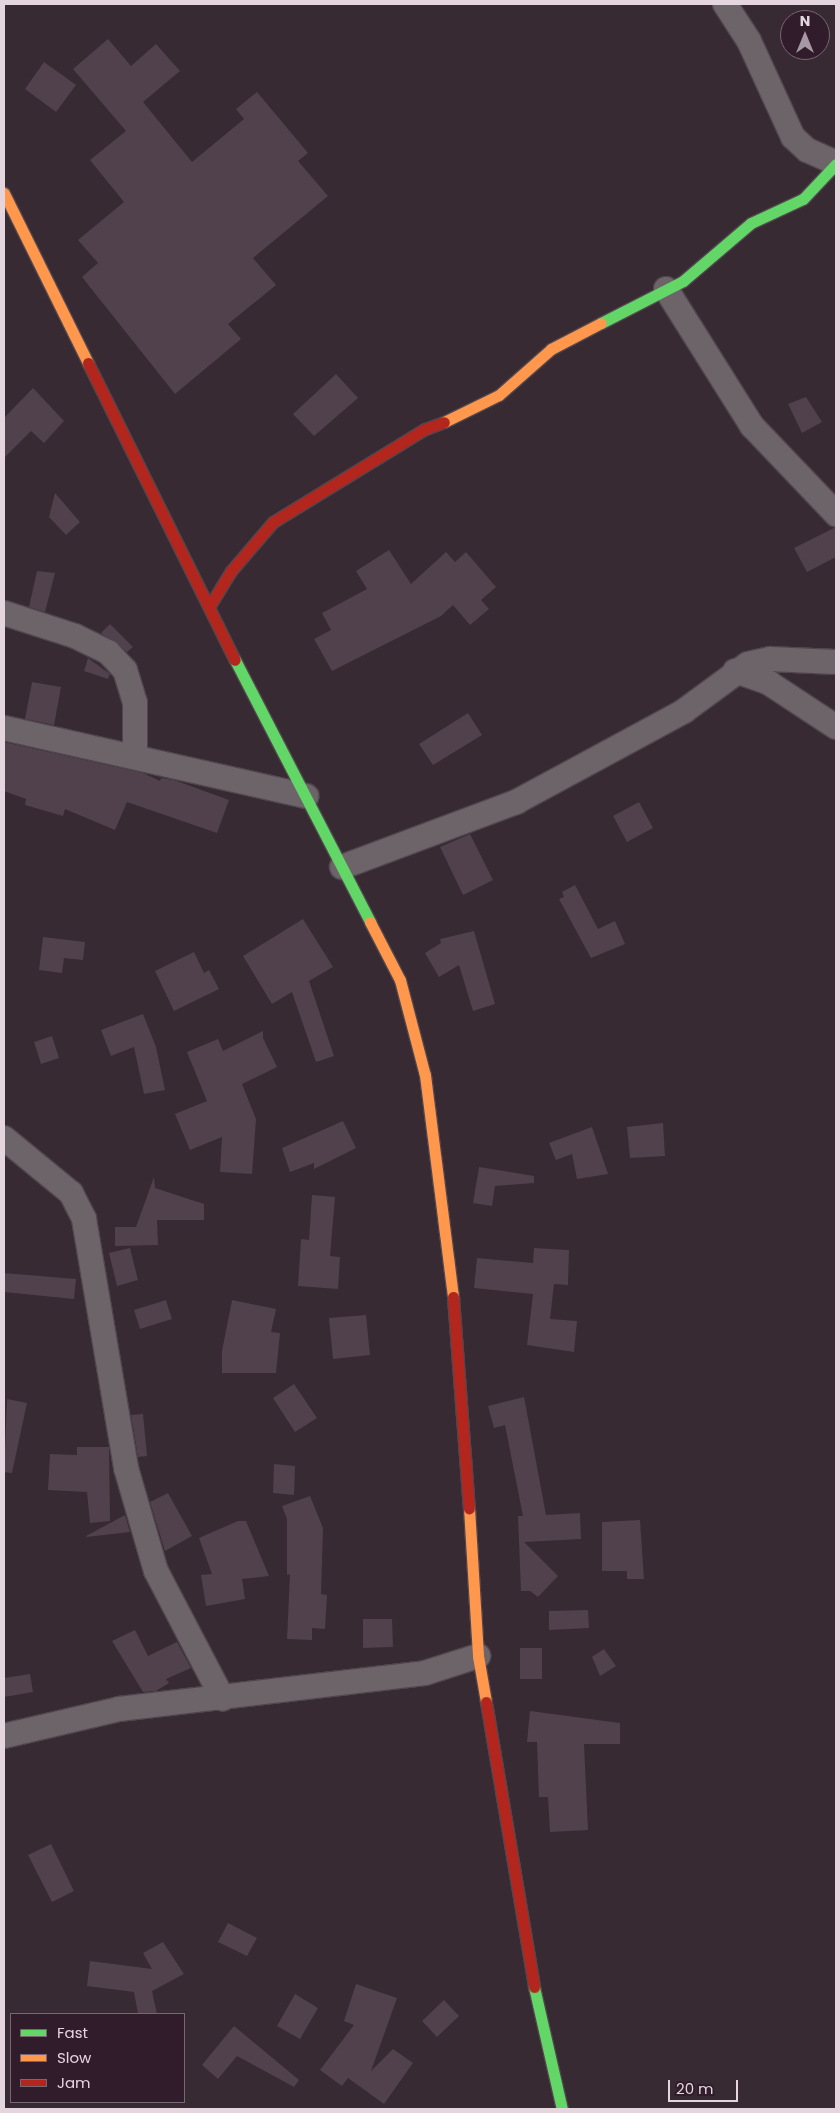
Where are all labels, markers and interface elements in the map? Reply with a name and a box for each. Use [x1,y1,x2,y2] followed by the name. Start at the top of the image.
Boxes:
[780,10,830,60] north arrow
[800,11,810,31] text: N
[10,2013,185,2103] legend
[57,2022,88,2043] text: Fast
[57,2047,91,2068] text: Slow
[670,2070,740,2102] scale bar
[57,2072,91,2093] text: Jam
[676,2078,714,2099] text: 20 m

